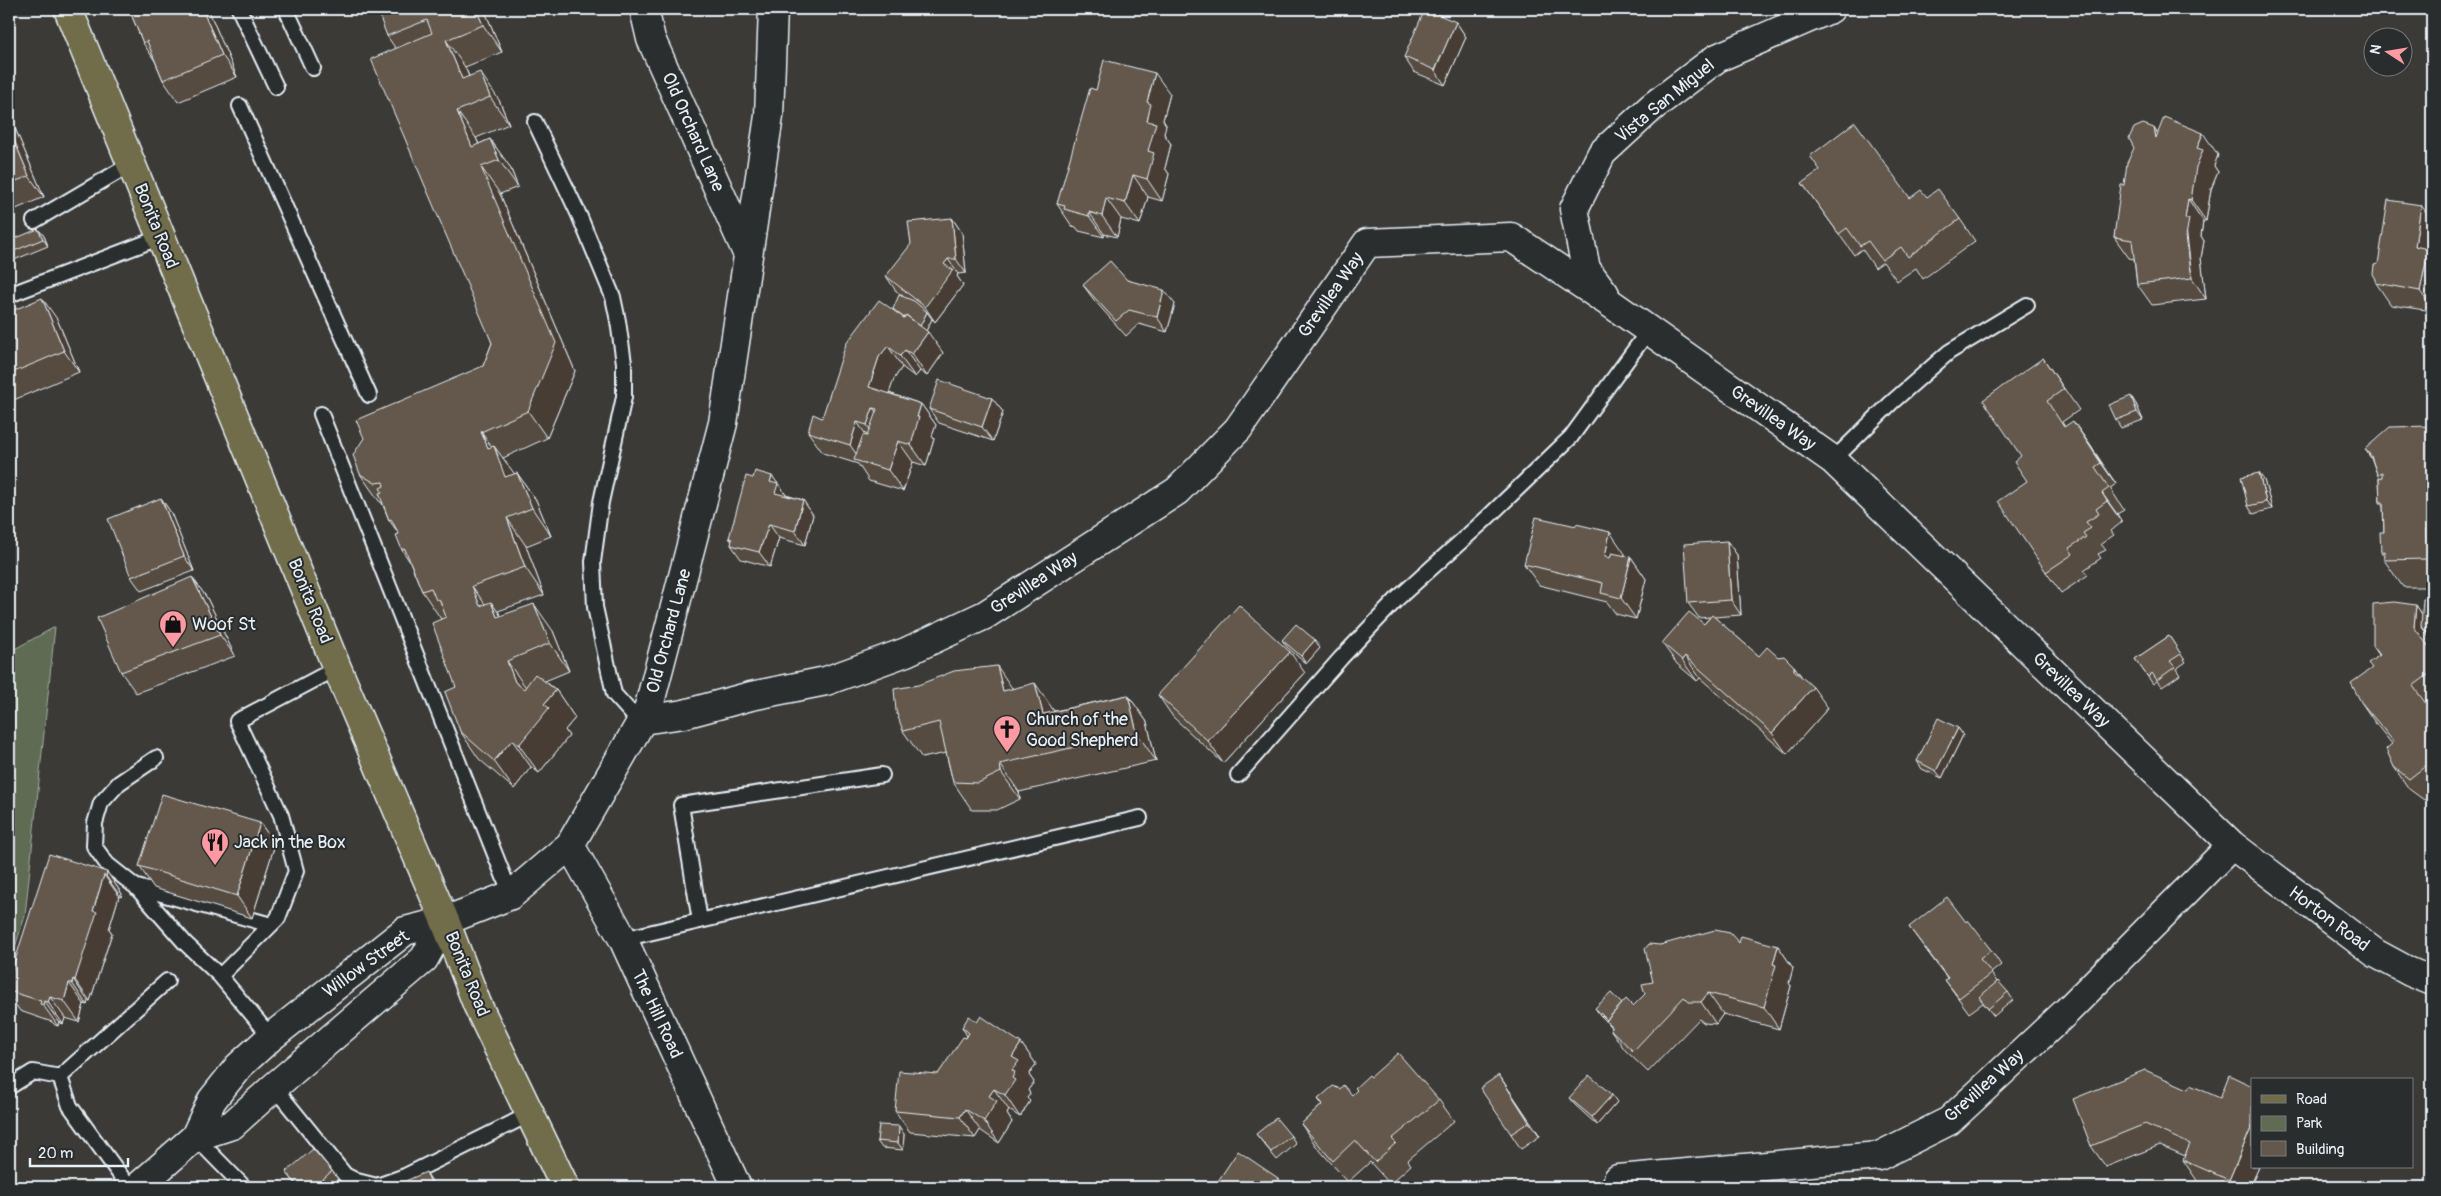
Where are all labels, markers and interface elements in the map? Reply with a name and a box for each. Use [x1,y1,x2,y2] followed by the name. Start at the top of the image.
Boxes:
[2364,28,2414,78] north arrow
[2366,43,2385,56] text: N
[1611,54,1719,148] street label: Vista San Miguel
[656,69,730,195] street label: Old Orchard Lane
[129,180,183,272] street label: Bonita Road
[1293,247,1369,342] street label: Grevillea Way
[1726,380,1821,456] street label: Grevillea Way
[986,546,1082,620] street label: Grevillea Way
[283,555,337,647] street label: Bonita Road
[641,566,697,696] street label: Old Orchard Lane
[158,609,188,648] shop icon: Woof St
[192,613,256,636] place label: Woof St
[2027,647,2115,733] street label: Grevillea Way
[1026,708,1139,752] place label: Church of the Good Shepherd
[992,714,1022,753] church icon: Church of the Good Shepherd
[200,827,230,866] restaurant icon: Jack in the Box
[234,831,346,854] place label: Jack in the Box
[2284,881,2374,957] street label: Horton Road
[318,924,414,1003] street label: Willow Street
[440,928,494,1020] street label: Bonita Road
[626,966,688,1062] street label: The Hill Road
[1939,1044,2029,1128] street label: Grevillea Way
[2251,1078,2414,1168] legend
[2296,1090,2327,1109] text: Road
[2296,1114,2323,1133] text: Park
[30,1136,128,1168] scale bar
[2296,1140,2344,1159] text: Building
[38,1144,73,1163] text: 20 m

